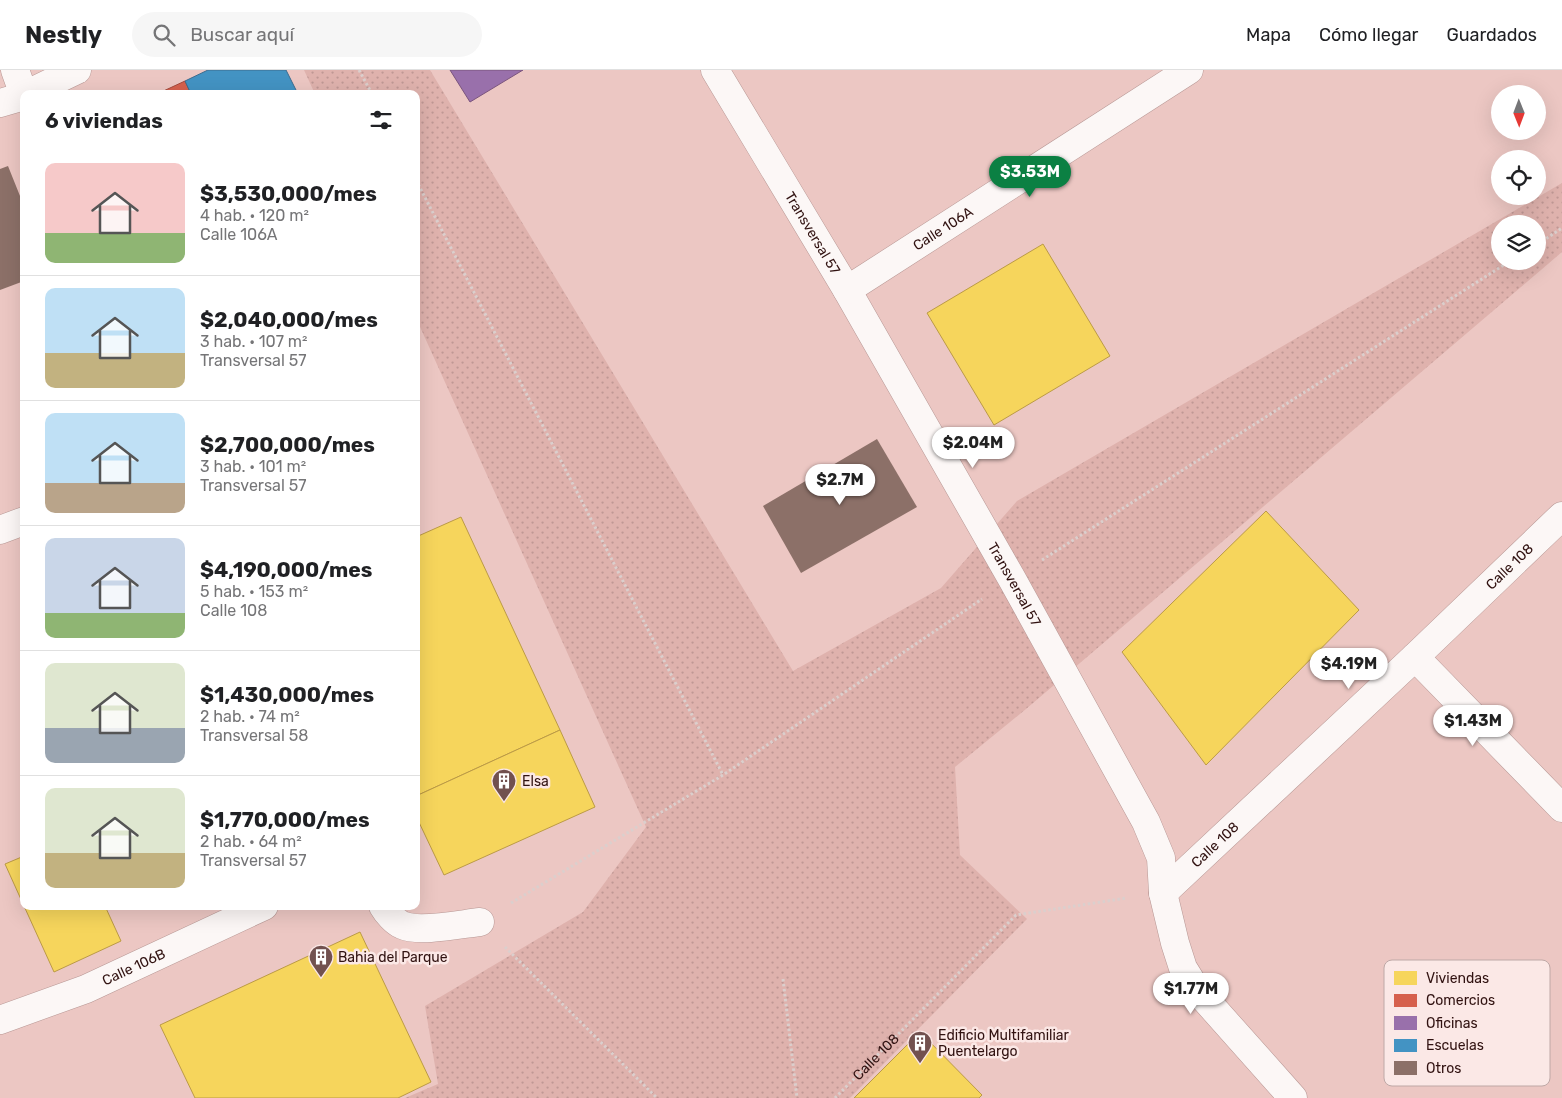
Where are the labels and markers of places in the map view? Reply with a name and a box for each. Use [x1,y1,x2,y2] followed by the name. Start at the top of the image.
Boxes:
[989,156,1071,198] pin: $3.53M
[932,426,1014,469] pin: $2.04M
[805,464,875,506] pin: $2.7M
[1308,648,1390,690] pin: $4.19M
[1432,704,1514,747] pin: $1.43M
[491,768,517,802] building icon: Elsa
[522,773,549,790] place label: Elsa
[308,944,334,978] building icon: Bahia del Parque
[338,949,448,966] place label: Bahia del Parque
[1150,972,1232,1015] pin: $1.77M
[938,1027,1070,1060] place label: Edificio Multifamiliar Puentelargo
[907,1030,933,1064] building icon: Edificio Multifamiliar Puentelargo

